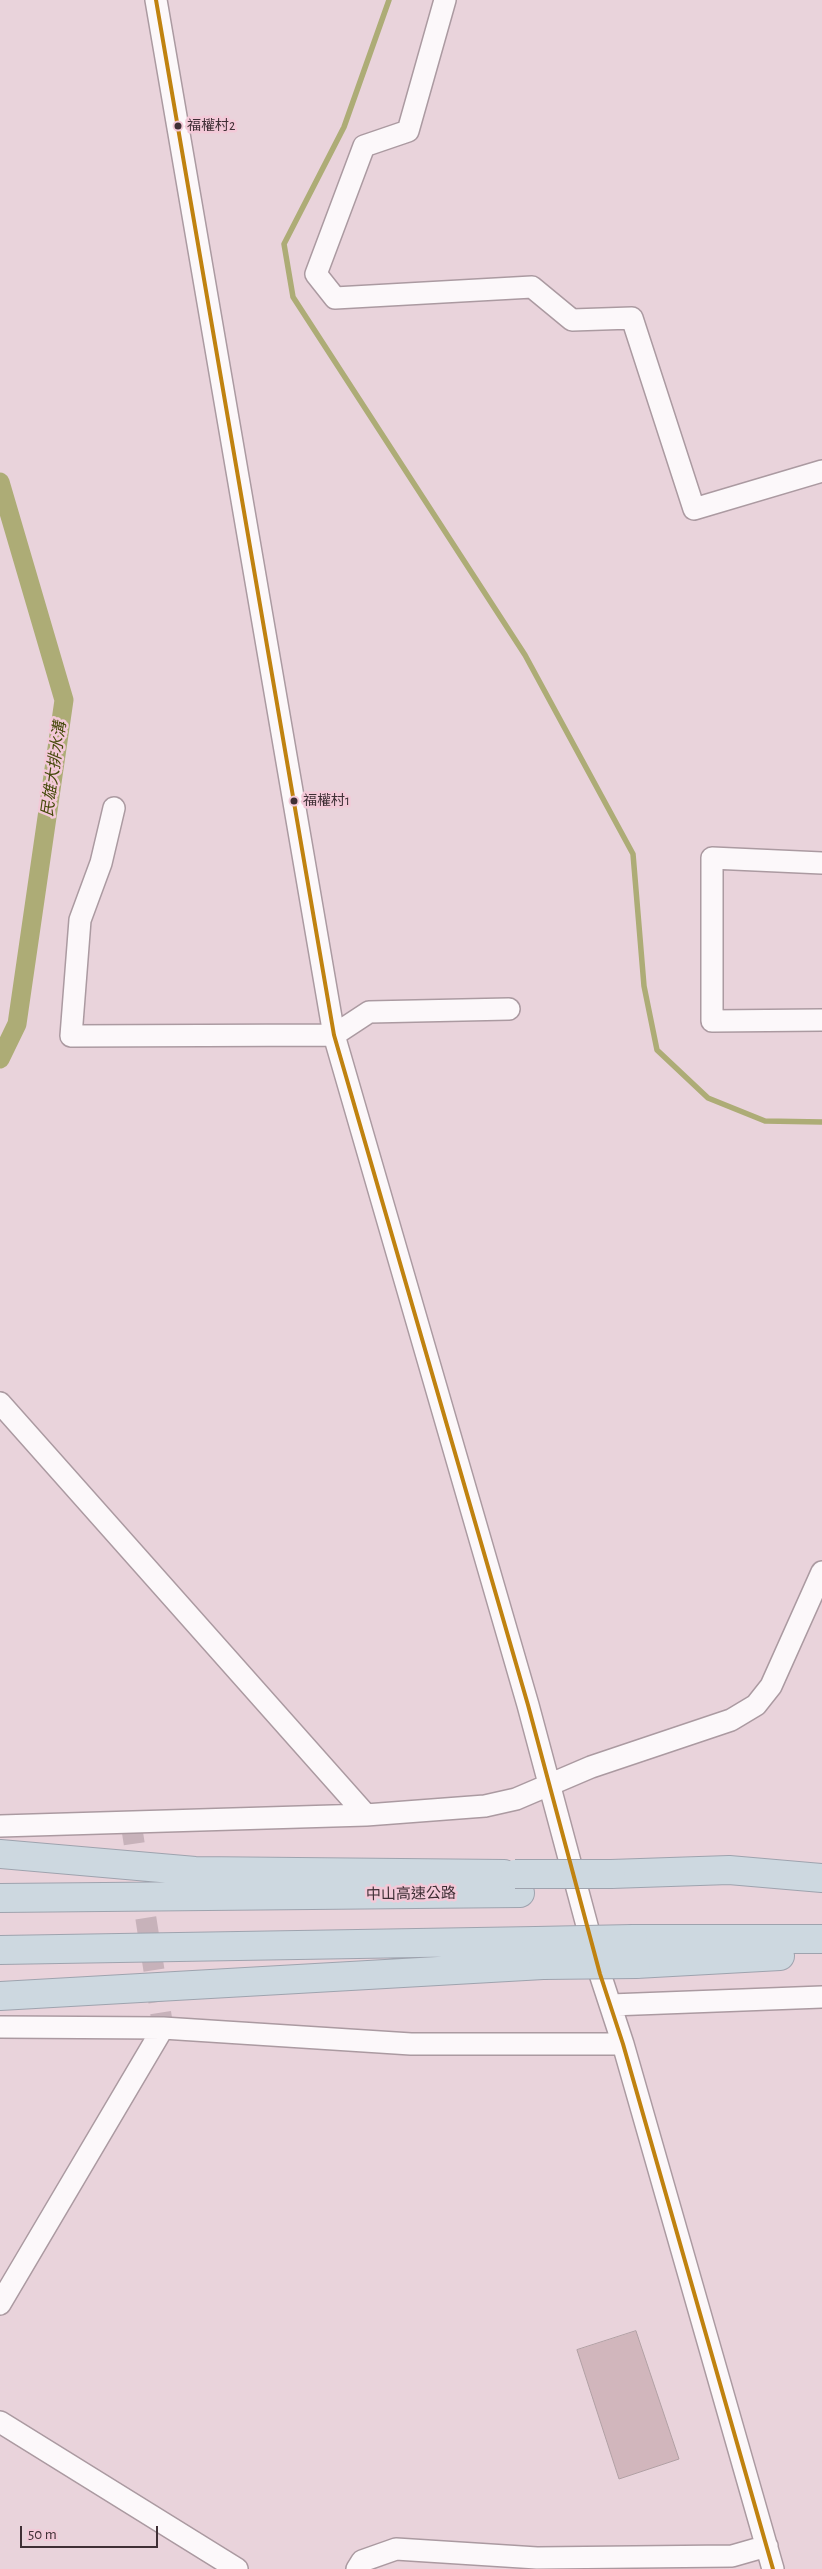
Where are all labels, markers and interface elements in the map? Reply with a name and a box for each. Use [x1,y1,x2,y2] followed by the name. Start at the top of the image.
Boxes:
[187,118,235,134] place label: 福權村2
[173,121,183,131] marker: 福權村2
[38,720,70,818] water label: 民雄大排水溝
[303,793,350,809] place label: 福權村1
[289,796,299,806] marker: 福權村1
[366,1884,456,1904] street label: 中山高速公路
[22,2516,160,2548] scale bar
[28,2527,57,2542] text: 50 m

